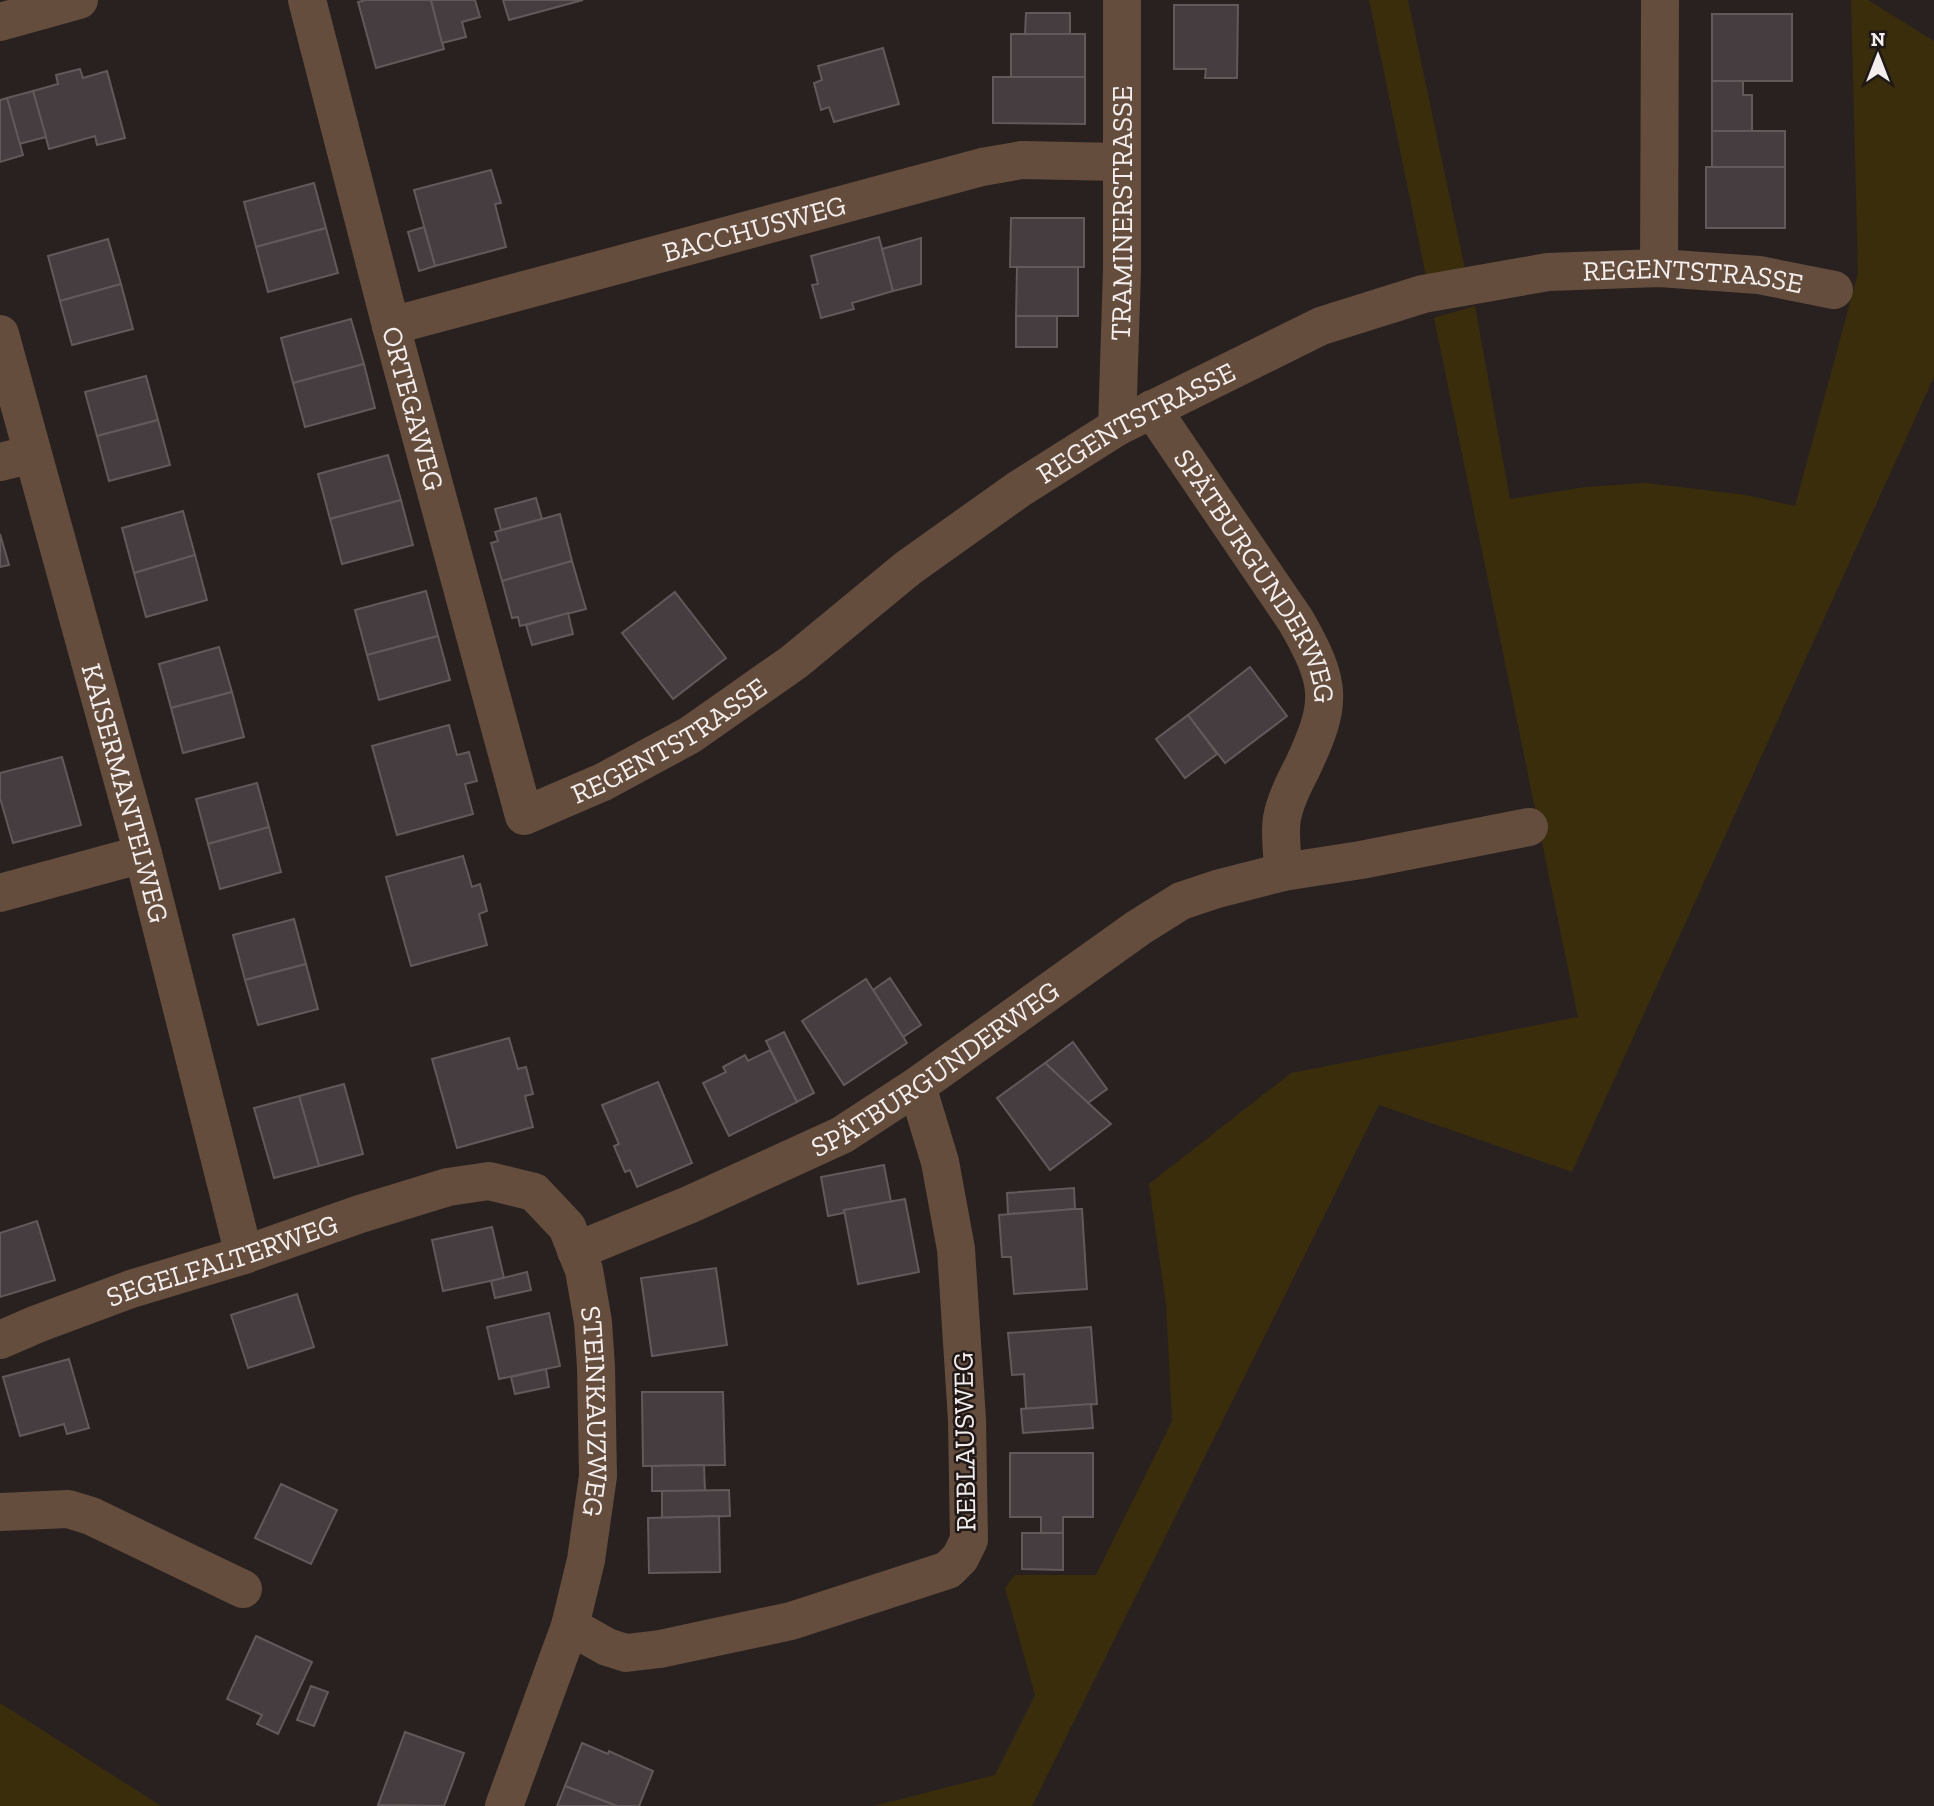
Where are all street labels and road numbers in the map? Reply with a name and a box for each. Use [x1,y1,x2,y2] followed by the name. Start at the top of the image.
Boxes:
[1104,86,1139,341] street label: TRAMINERSTRASSE
[659,188,849,269] street label: BACCHUSWEG
[1582,252,1806,300] street label: REGENTSTRASSE
[375,323,451,494] street label: ORTEGAWEG
[1031,355,1241,491] street label: REGENTSTRASSE
[1167,443,1341,704] street label: SPÄTBURGUNDERWEG
[74,660,176,926] street label: KAISERMANTELWEG
[566,670,773,811] street label: REGENTSTRASSE
[806,974,1065,1164] street label: SPÄTBURGUNDERWEG
[102,1207,342,1314] street label: SEGELFALTERWEG
[573,1303,614,1519] street label: STEINKAUZWEG
[946,1352,983,1532] street label: REBLAUSWEG

